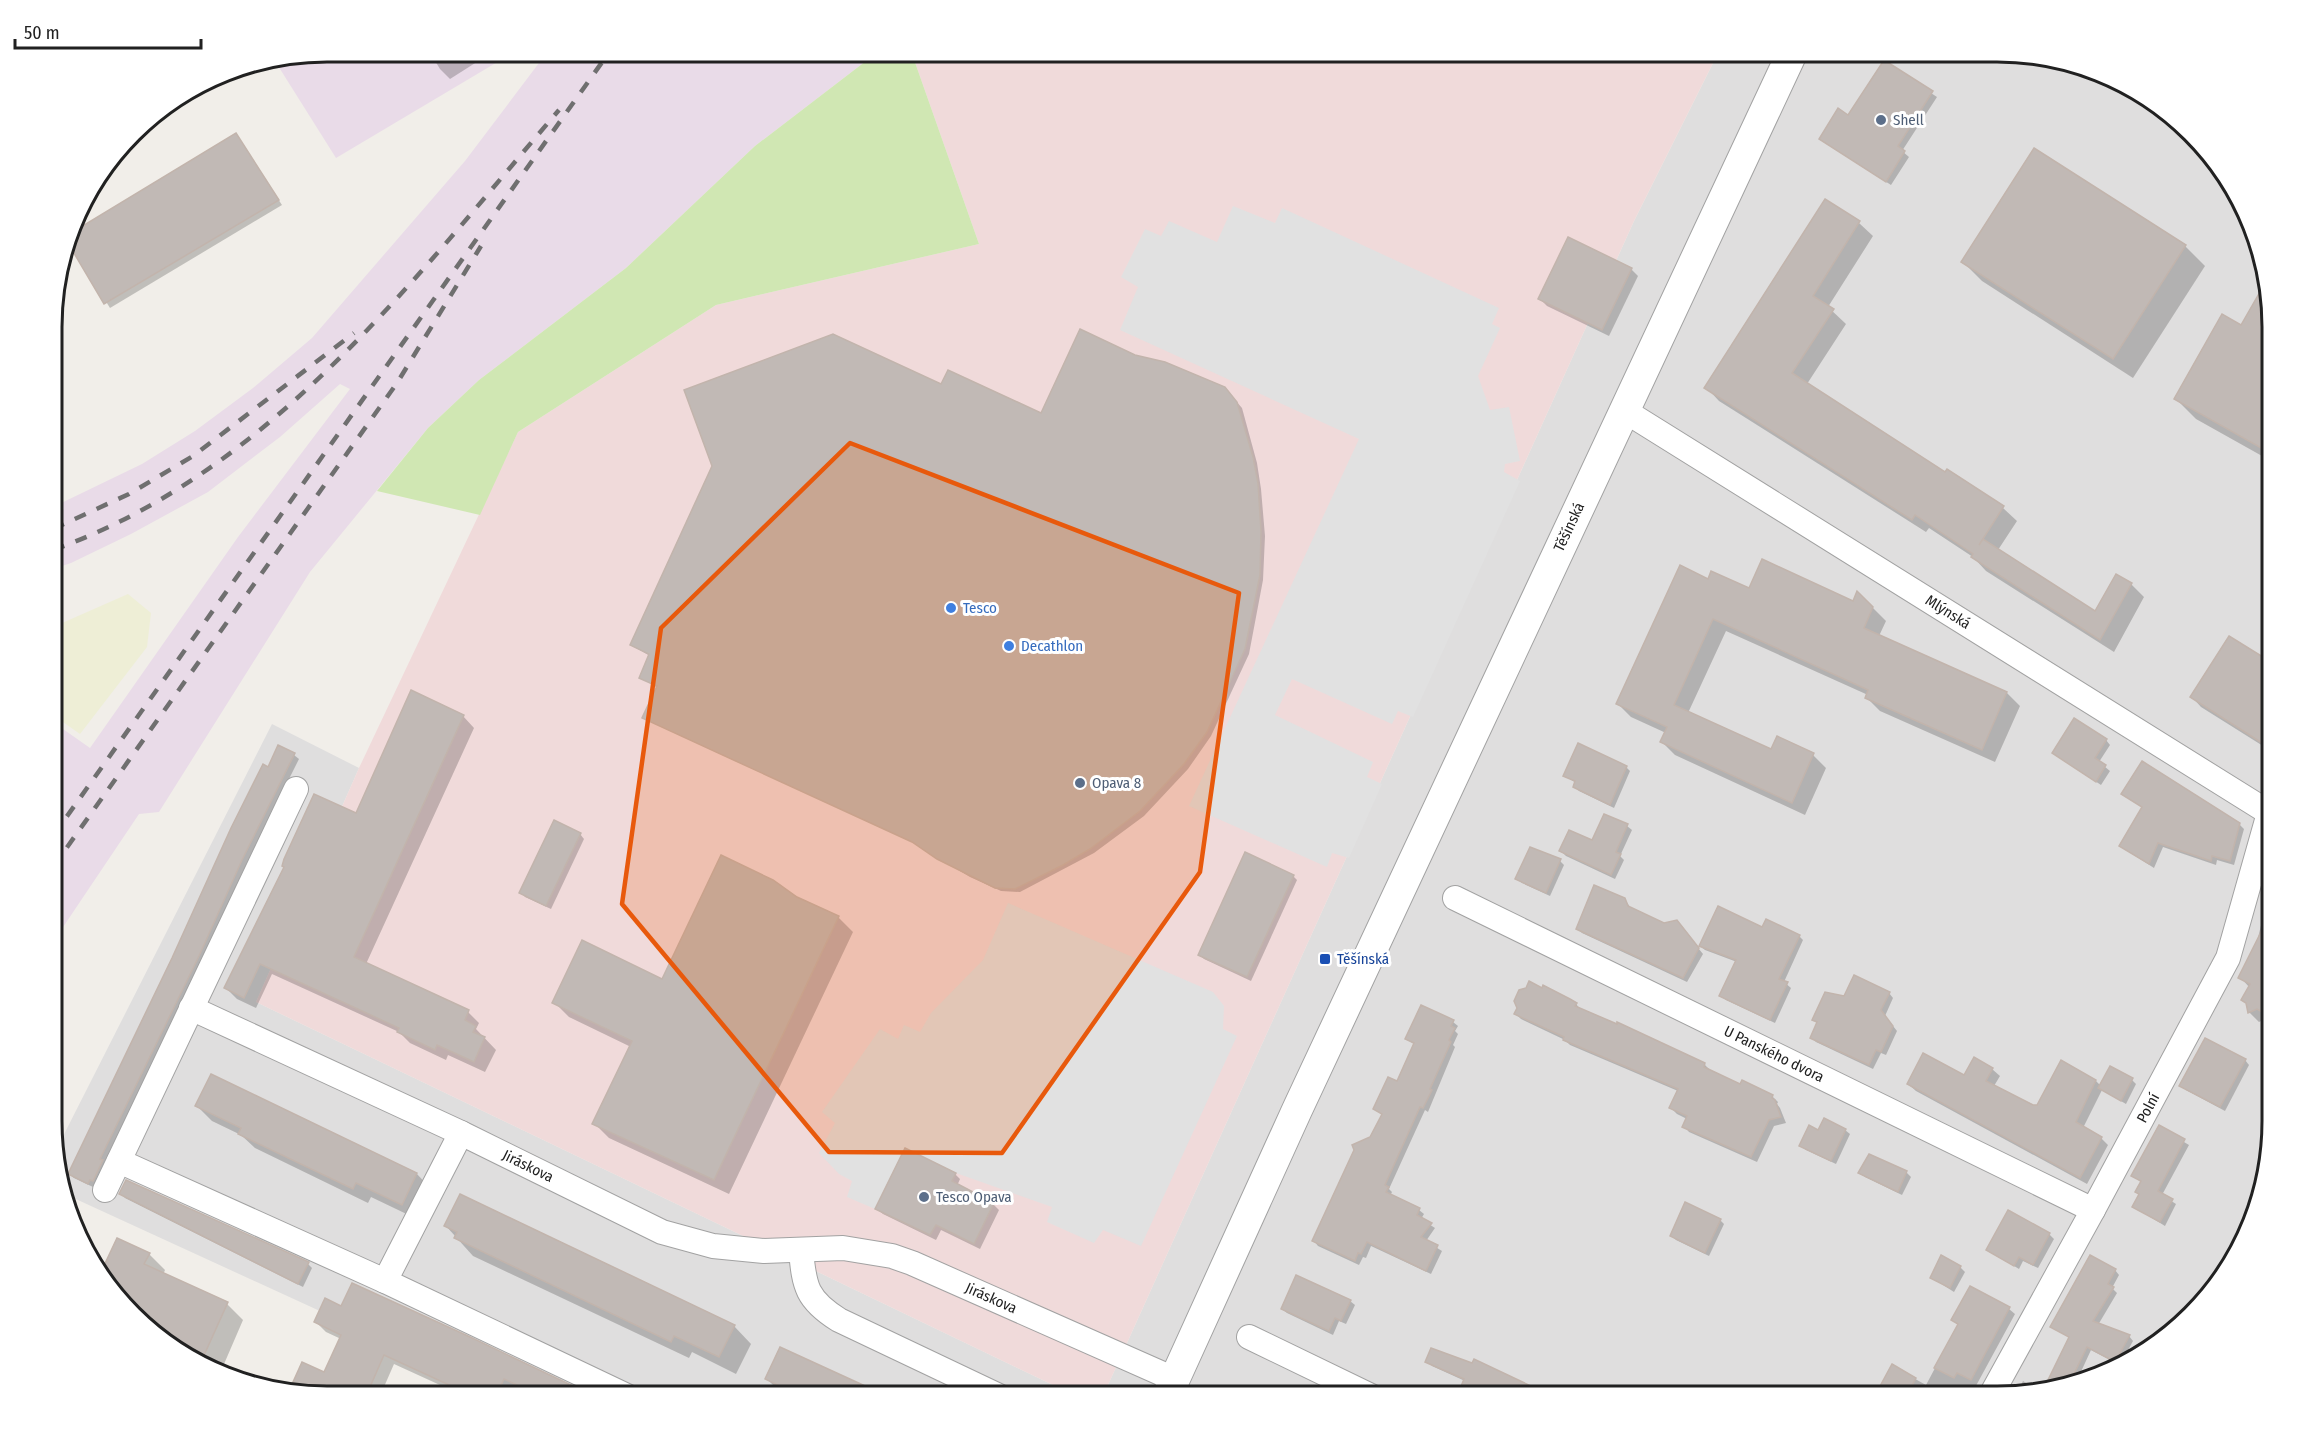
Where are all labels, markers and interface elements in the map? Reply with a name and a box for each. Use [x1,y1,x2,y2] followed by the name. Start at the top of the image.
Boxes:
[15,12,201,50] scale bar
[24,22,60,44] text: 50 m
[1893,111,1924,129] place label: Shell
[1874,113,1888,127] marker: Shell
[1550,500,1588,554] street label: Těšínská
[1922,591,1974,633] street label: Mlýnská
[963,599,997,617] place label: Tesco
[944,601,958,615] marker: Tesco
[1021,637,1083,655] place label: Decathlon
[1002,639,1016,653] marker: Decathlon
[1092,774,1141,792] place label: Opava 8
[1073,776,1087,790] marker: Opava 8
[1337,950,1389,968] place label: Těšínská
[1318,952,1332,966] marker: Těšínská
[1721,1022,1827,1086] street label: U Panského dvora
[2133,1090,2163,1126] street label: Polní
[499,1146,557,1186] street label: Jiráskova
[936,1188,1012,1206] place label: Tesco Opava
[917,1190,931,1204] marker: Tesco Opava
[962,1279,1020,1317] street label: Jiráskova

